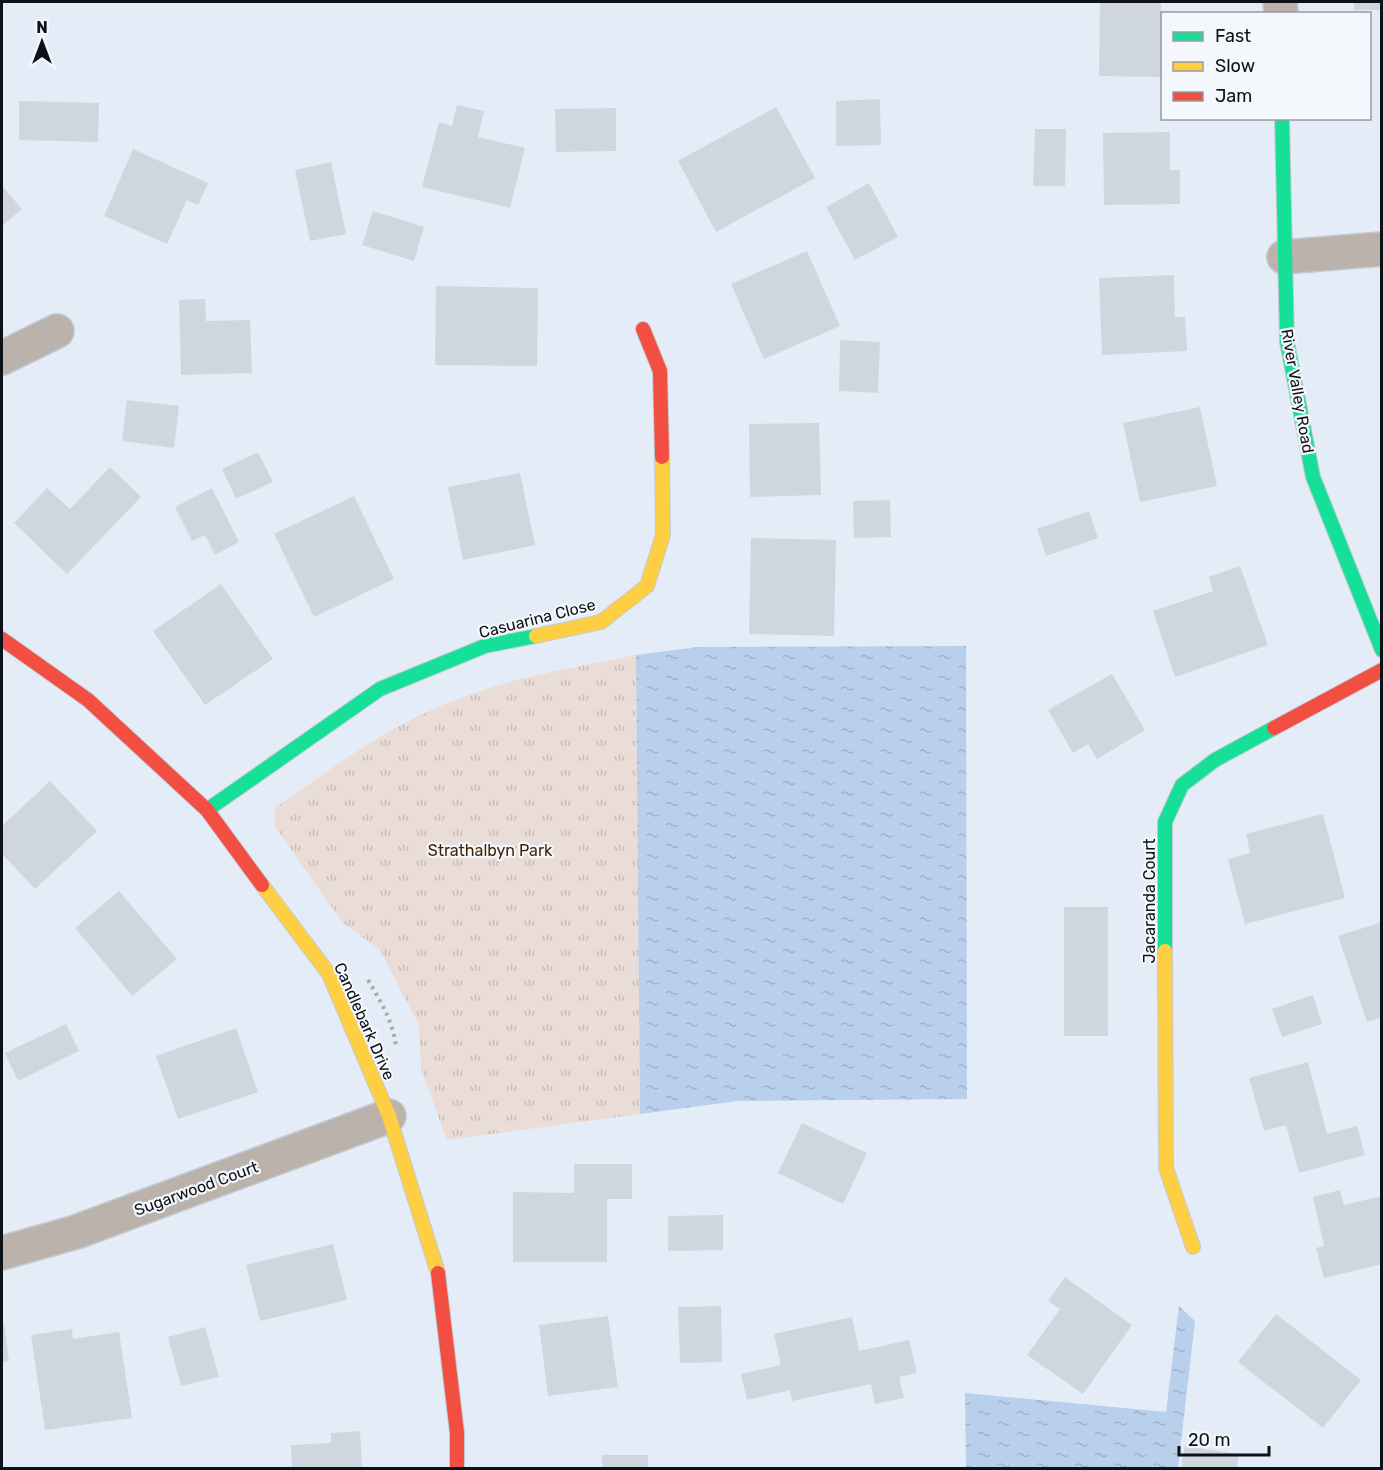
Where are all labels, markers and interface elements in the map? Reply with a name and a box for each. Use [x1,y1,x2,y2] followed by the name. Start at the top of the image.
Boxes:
[12,12,72,72] north arrow
[1161,12,1371,120] legend
[36,18,48,37] text: N
[1215,25,1251,47] text: Fast
[1215,55,1255,77] text: Slow
[1215,85,1252,107] text: Jam
[1277,327,1318,455] street label: River Valley Road
[477,595,597,642] street label: Casuarina Close
[1140,838,1159,964] street label: Jacaranda Court
[428,841,553,860] park label: Strathalbyn Park
[330,960,399,1083] street label: Candlebark Drive
[132,1157,261,1220] street label: Sugarwood Court
[1179,1419,1269,1457] scale bar
[1188,1429,1230,1451] text: 20 m

